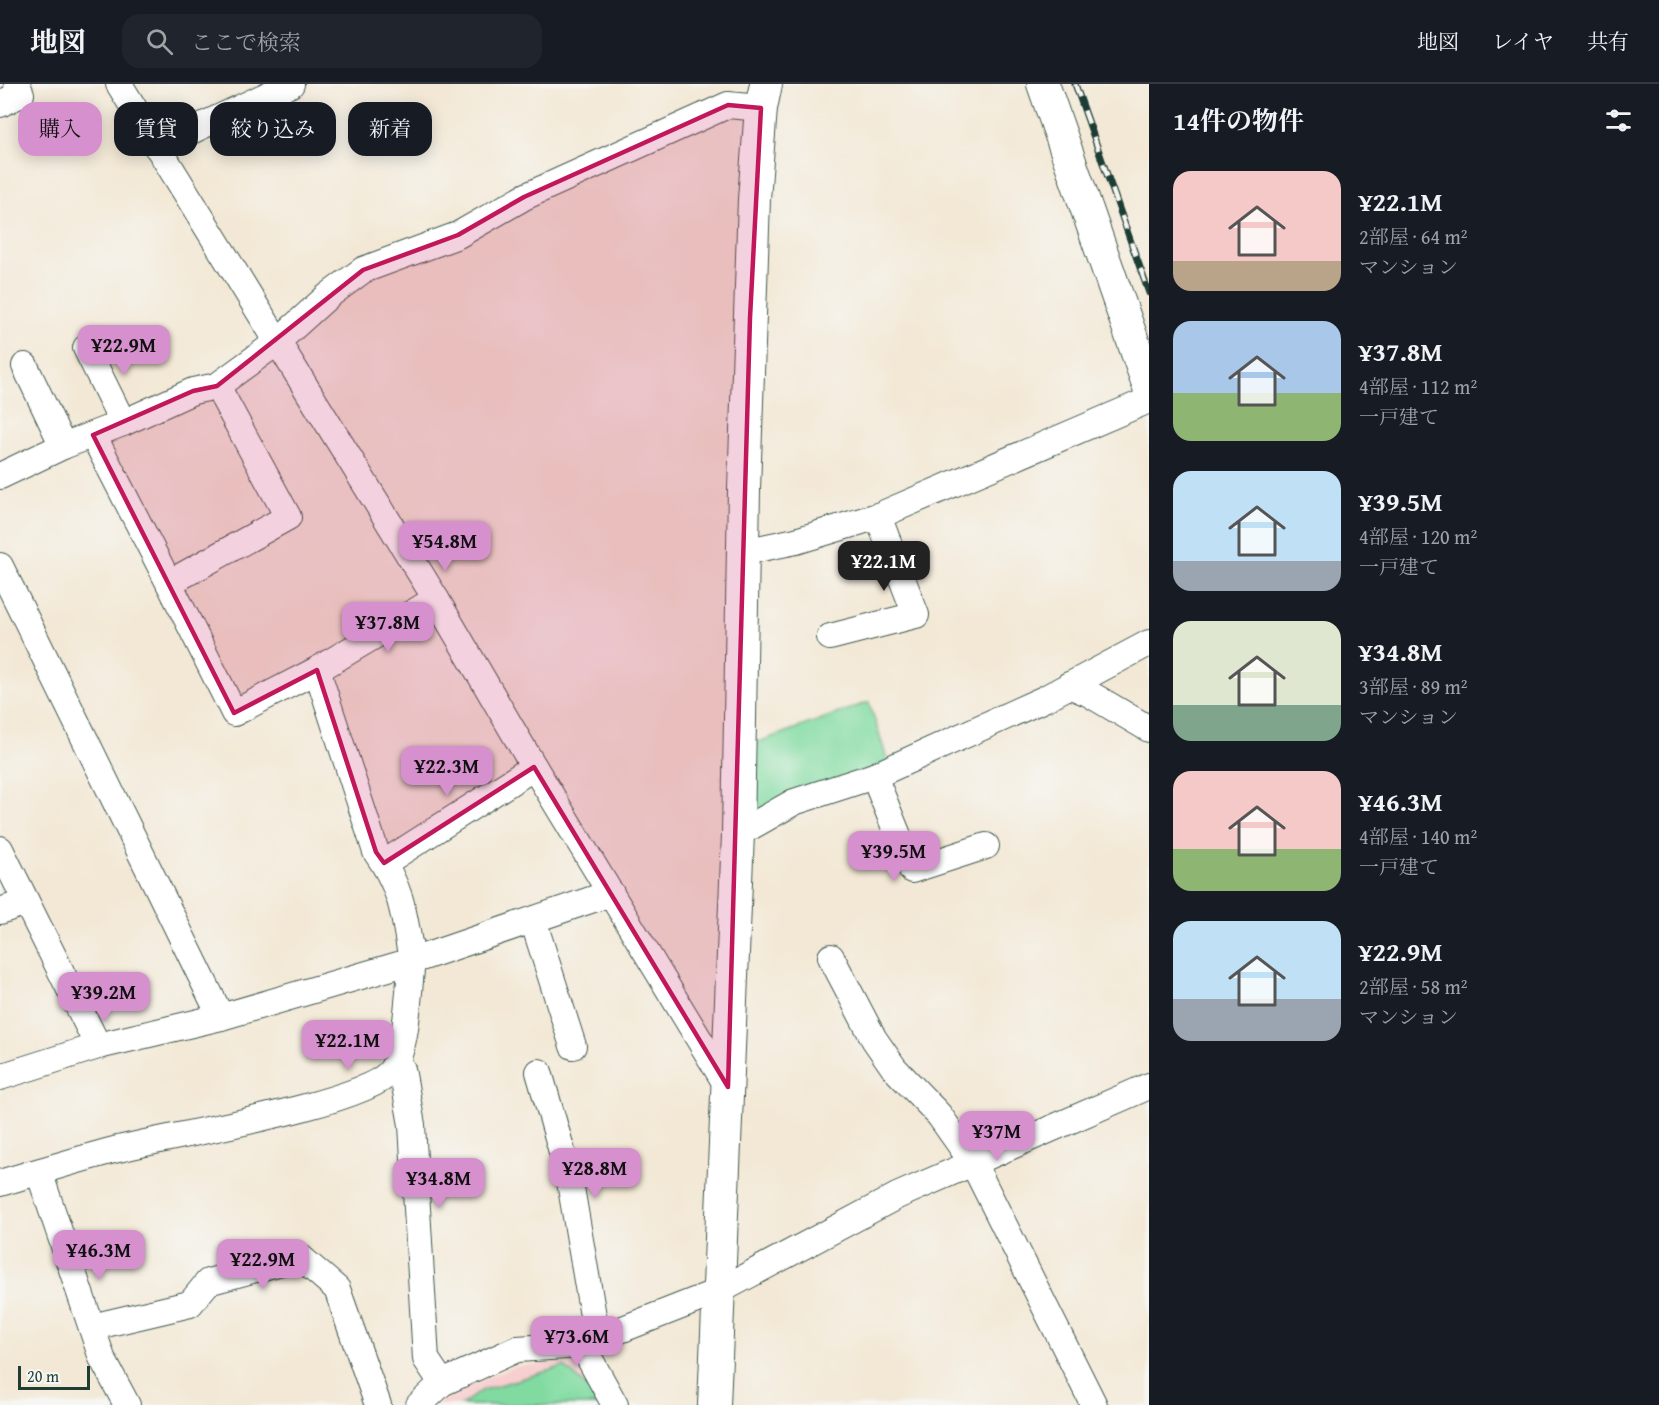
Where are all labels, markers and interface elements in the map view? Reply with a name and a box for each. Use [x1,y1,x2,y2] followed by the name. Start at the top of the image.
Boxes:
[122,14,542,68] search box
[30,21,86,62] text: 地図
[143,25,176,58] icon: search
[191,26,301,58] text: ここで検索
[1417,26,1459,57] text: 地図
[1492,26,1554,57] text: レイヤ
[1587,26,1629,57] text: 共有
[1173,101,1304,140] text: 14件の物件
[18,102,102,156] chip: 購入
[114,102,198,156] chip: 賃貸
[210,102,336,156] chip: 絞り込み
[348,102,432,156] chip: 新着
[1602,104,1635,137] icon: filters
[1359,182,1443,221] text: ¥22.1M
[1221,195,1293,267] icon: home
[1359,222,1468,251] text: 2部屋 · 64 m²
[1359,252,1458,281] text: マンション
[75,325,173,376] pin: ¥22.9M
[92,330,156,359] text: ¥22.9M
[1359,332,1443,371] text: ¥37.8M
[1221,345,1293,417] icon: home
[1359,372,1477,401] text: 4部屋 · 112 m²
[1359,402,1439,431] text: 一戸建て
[1359,482,1443,521] text: ¥39.5M
[1221,495,1293,567] icon: home
[396,521,494,572] pin: ¥54.8M
[1359,522,1477,551] text: 4部屋 · 120 m²
[413,526,477,555] text: ¥54.8M
[835,541,933,592] pin: ¥22.1M
[852,546,916,575] text: ¥22.1M
[1359,552,1439,581] text: 一戸建て
[339,602,437,653] pin: ¥37.8M
[356,607,420,636] text: ¥37.8M
[1359,632,1443,671] text: ¥34.8M
[1221,645,1293,717] icon: home
[1359,672,1468,701] text: 3部屋 · 89 m²
[1359,702,1458,731] text: マンション
[398,746,496,797] pin: ¥22.3M
[415,751,479,780] text: ¥22.3M
[1359,782,1443,821] text: ¥46.3M
[1221,795,1293,867] icon: home
[1359,822,1477,851] text: 4部屋 · 140 m²
[845,831,943,882] pin: ¥39.5M
[862,836,926,865] text: ¥39.5M
[1359,852,1439,881] text: 一戸建て
[1359,932,1443,971] text: ¥22.9M
[1221,945,1293,1017] icon: home
[55,972,153,1023] pin: ¥39.2M
[1359,972,1468,1001] text: 2部屋 · 58 m²
[72,977,136,1006] text: ¥39.2M
[1359,1002,1458,1031] text: マンション
[299,1020,397,1071] pin: ¥22.1M
[316,1025,380,1054] text: ¥22.1M
[961,1111,1033,1162] pin: ¥37M
[973,1116,1021,1145] text: ¥37M
[546,1148,644,1199] pin: ¥28.8M
[563,1153,627,1182] text: ¥28.8M
[390,1158,488,1209] pin: ¥34.8M
[407,1163,471,1192] text: ¥34.8M
[50,1230,148,1281] pin: ¥46.3M
[67,1235,131,1264] text: ¥46.3M
[214,1239,312,1290] pin: ¥22.9M
[231,1244,295,1273] text: ¥22.9M
[528,1316,626,1367] pin: ¥73.6M
[545,1321,609,1350] text: ¥73.6M
[18,1363,90,1390] scale bar
[27,1364,59,1388] text: 20 m

